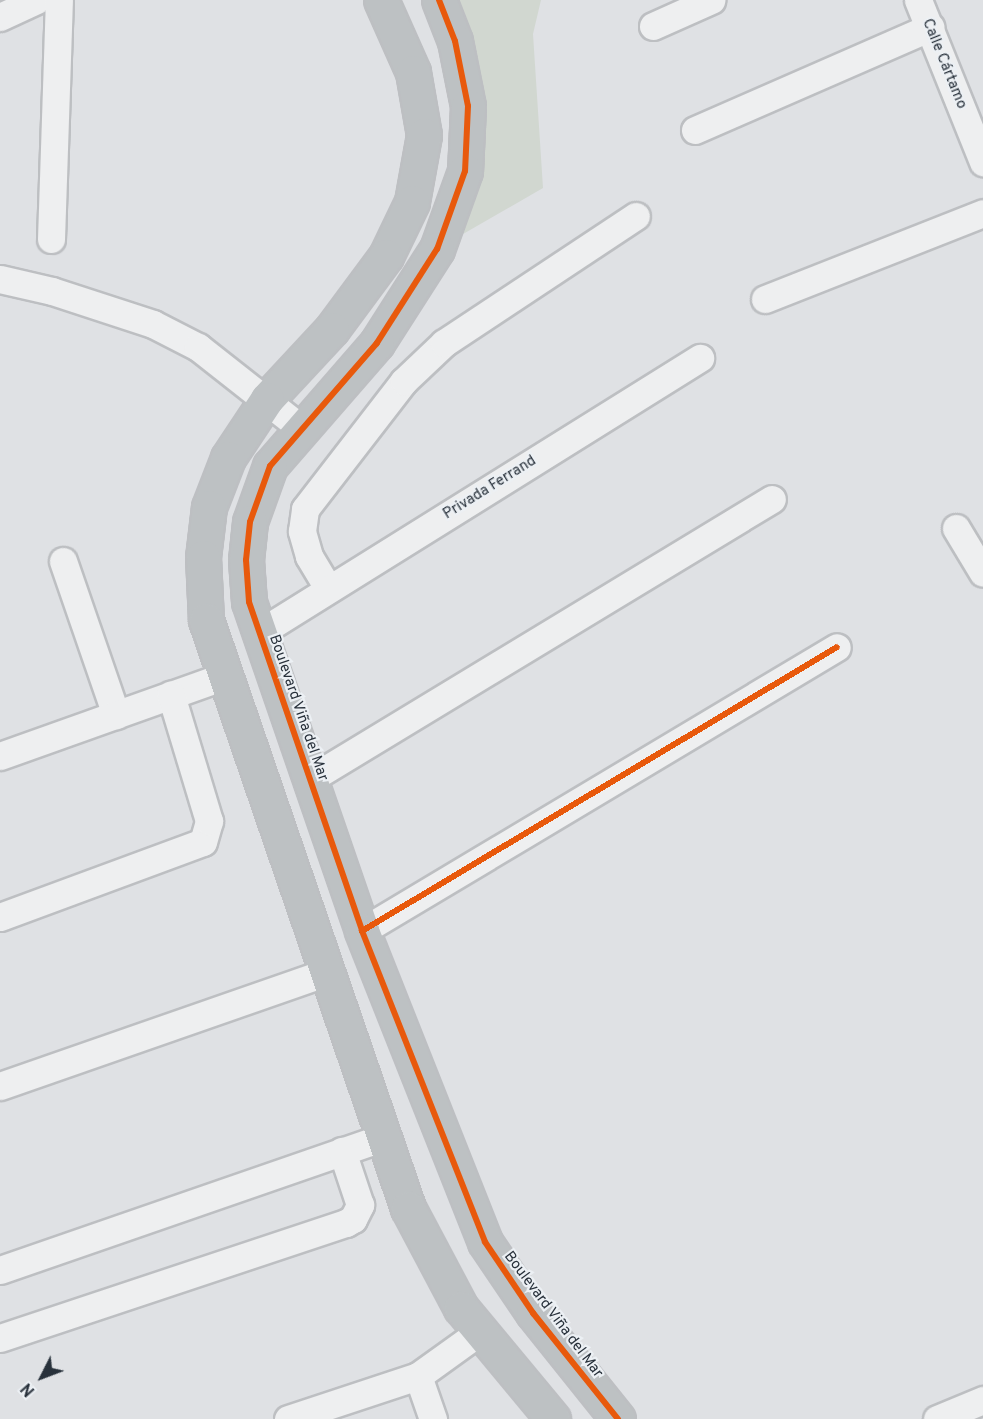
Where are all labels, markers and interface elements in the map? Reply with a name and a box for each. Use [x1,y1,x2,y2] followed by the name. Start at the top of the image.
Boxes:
[918,16,970,112] street label: Calle Cártamo
[440,452,540,524] street label: Privada Ferrand
[264,632,332,784] street label: Boulevard Viña del Mar
[499,1248,607,1382] street label: Boulevard Viña del Mar
[12,1347,72,1407] north arrow
[17,1378,40,1400] text: N

